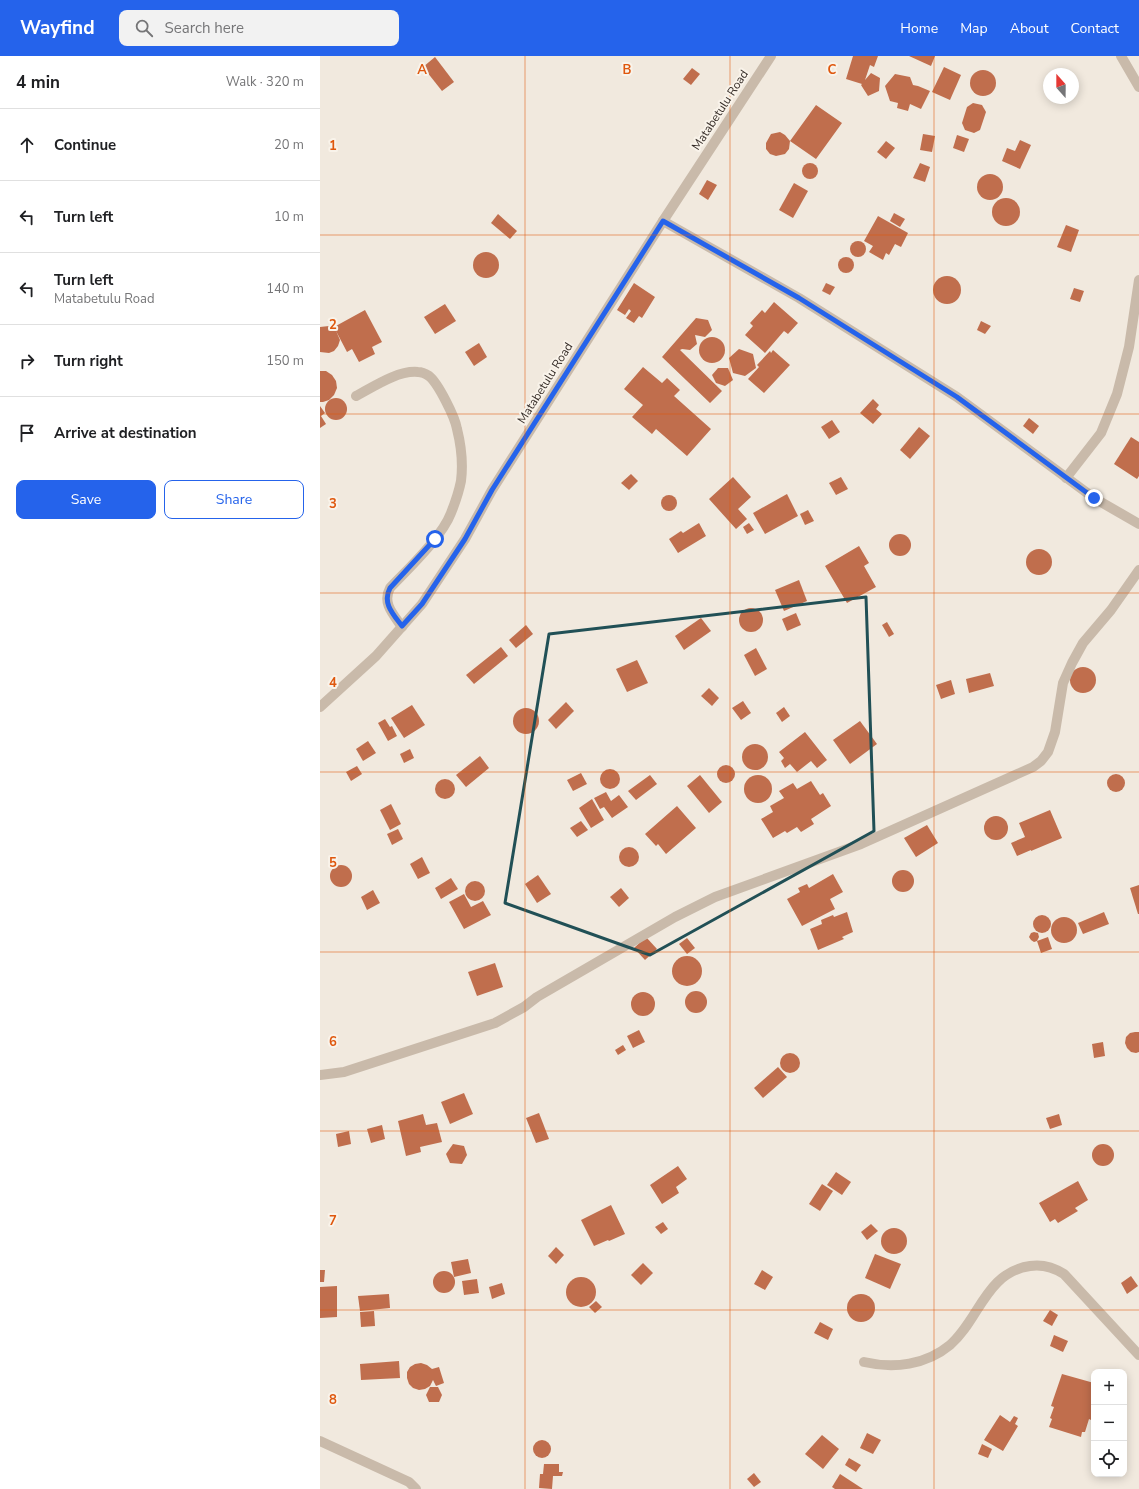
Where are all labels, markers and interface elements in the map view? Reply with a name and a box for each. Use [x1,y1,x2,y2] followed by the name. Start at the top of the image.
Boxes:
[119,10,399,46] search box
[20,15,95,41] text: Wayfind
[133,17,155,39] icon: search
[165,18,244,38] text: Search here
[900,19,938,38] text: Home
[960,19,988,38] text: Map
[1010,19,1049,38] text: About
[1071,19,1119,38] text: Contact
[417,61,427,79] text: A
[623,61,632,79] text: B
[828,61,837,79] text: C
[688,67,752,153] street label: Matabetulu Road
[1043,68,1079,104] north arrow
[16,71,60,94] text: 4 min
[226,73,304,91] text: Walk · 320 m
[16,134,38,156] icon: ahead
[54,135,116,155] text: Continue
[274,136,304,154] text: 20 m
[329,137,337,155] text: 1
[16,206,38,228] icon: left
[54,207,113,227] text: Turn left
[274,208,304,226] text: 10 m
[54,270,113,290] text: Turn left
[16,278,38,300] icon: left
[266,280,304,298] text: 140 m
[54,290,155,308] text: Matabetulu Road
[329,316,337,334] text: 2
[514,339,576,427] street label: Matabetulu Road
[16,350,38,372] icon: right
[54,351,123,371] text: Turn right
[266,352,304,370] text: 150 m
[16,422,38,444] icon: arrive
[54,423,197,443] text: Arrive at destination
[16,480,156,519] button: Save
[164,480,304,519] button: Share
[1085,489,1103,507] route end
[329,495,337,513] text: 3
[426,530,444,548] route start
[329,674,337,692] text: 4
[329,854,337,872] text: 5
[329,1033,337,1051] text: 6
[329,1212,337,1230] text: 7
[1091,1369,1127,1477] map controls
[1091,1369,1127,1405] button: +
[329,1391,337,1409] text: 8
[1091,1405,1127,1441] button: −
[1091,1441,1127,1477] button: locate

